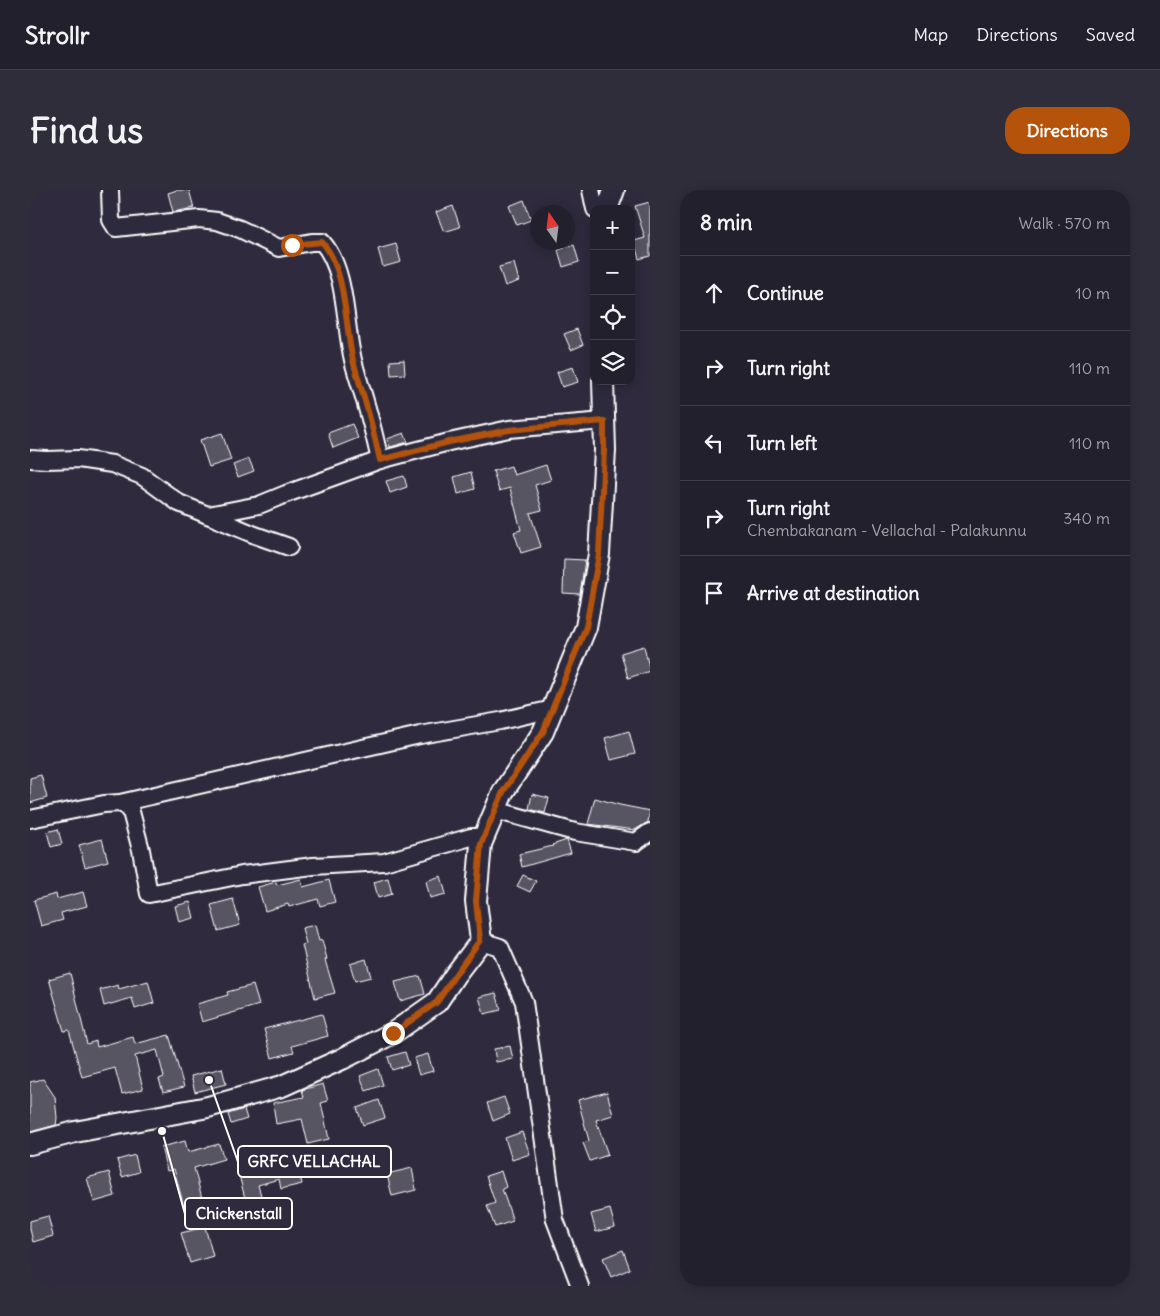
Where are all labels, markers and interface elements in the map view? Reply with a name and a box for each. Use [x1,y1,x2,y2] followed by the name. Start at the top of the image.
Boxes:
[25,20,90,50] text: Strollr
[913,23,948,46] text: Map
[976,23,1058,46] text: Directions
[1086,23,1135,46] text: Saved
[1005,107,1130,154] button: Directions
[30,108,143,152] text: Find us
[530,205,575,250] north arrow
[590,205,635,385] map controls
[590,205,635,250] button: +
[700,209,752,236] text: 8 min
[1019,213,1110,233] text: Walk · 570 m
[281,234,304,257] route start
[590,250,635,295] button: −
[700,279,728,307] icon: ahead
[747,281,824,305] text: Continue
[1075,283,1110,303] text: 10 m
[590,295,635,340] button: locate
[590,340,635,385] button: layers
[700,354,728,382] icon: right
[747,356,830,380] text: Turn right
[1069,358,1110,378] text: 110 m
[700,429,728,457] icon: left
[747,431,817,455] text: Turn left
[1069,433,1110,453] text: 110 m
[747,496,830,520] text: Turn right
[700,504,728,532] icon: right
[1063,508,1110,528] text: 340 m
[747,520,1027,540] text: Chembakanam - Vellachal - Palakunnu
[700,579,728,607] icon: arrive
[747,581,920,605] text: Arrive at destination
[382,1022,405,1045] route end
[238,1146,391,1177] callout: GRFC VELLACHAL
[248,1151,381,1171] text: GRFC VELLACHAL
[185,1198,292,1229] callout: Chickenstall
[196,1203,282,1223] text: Chickenstall

